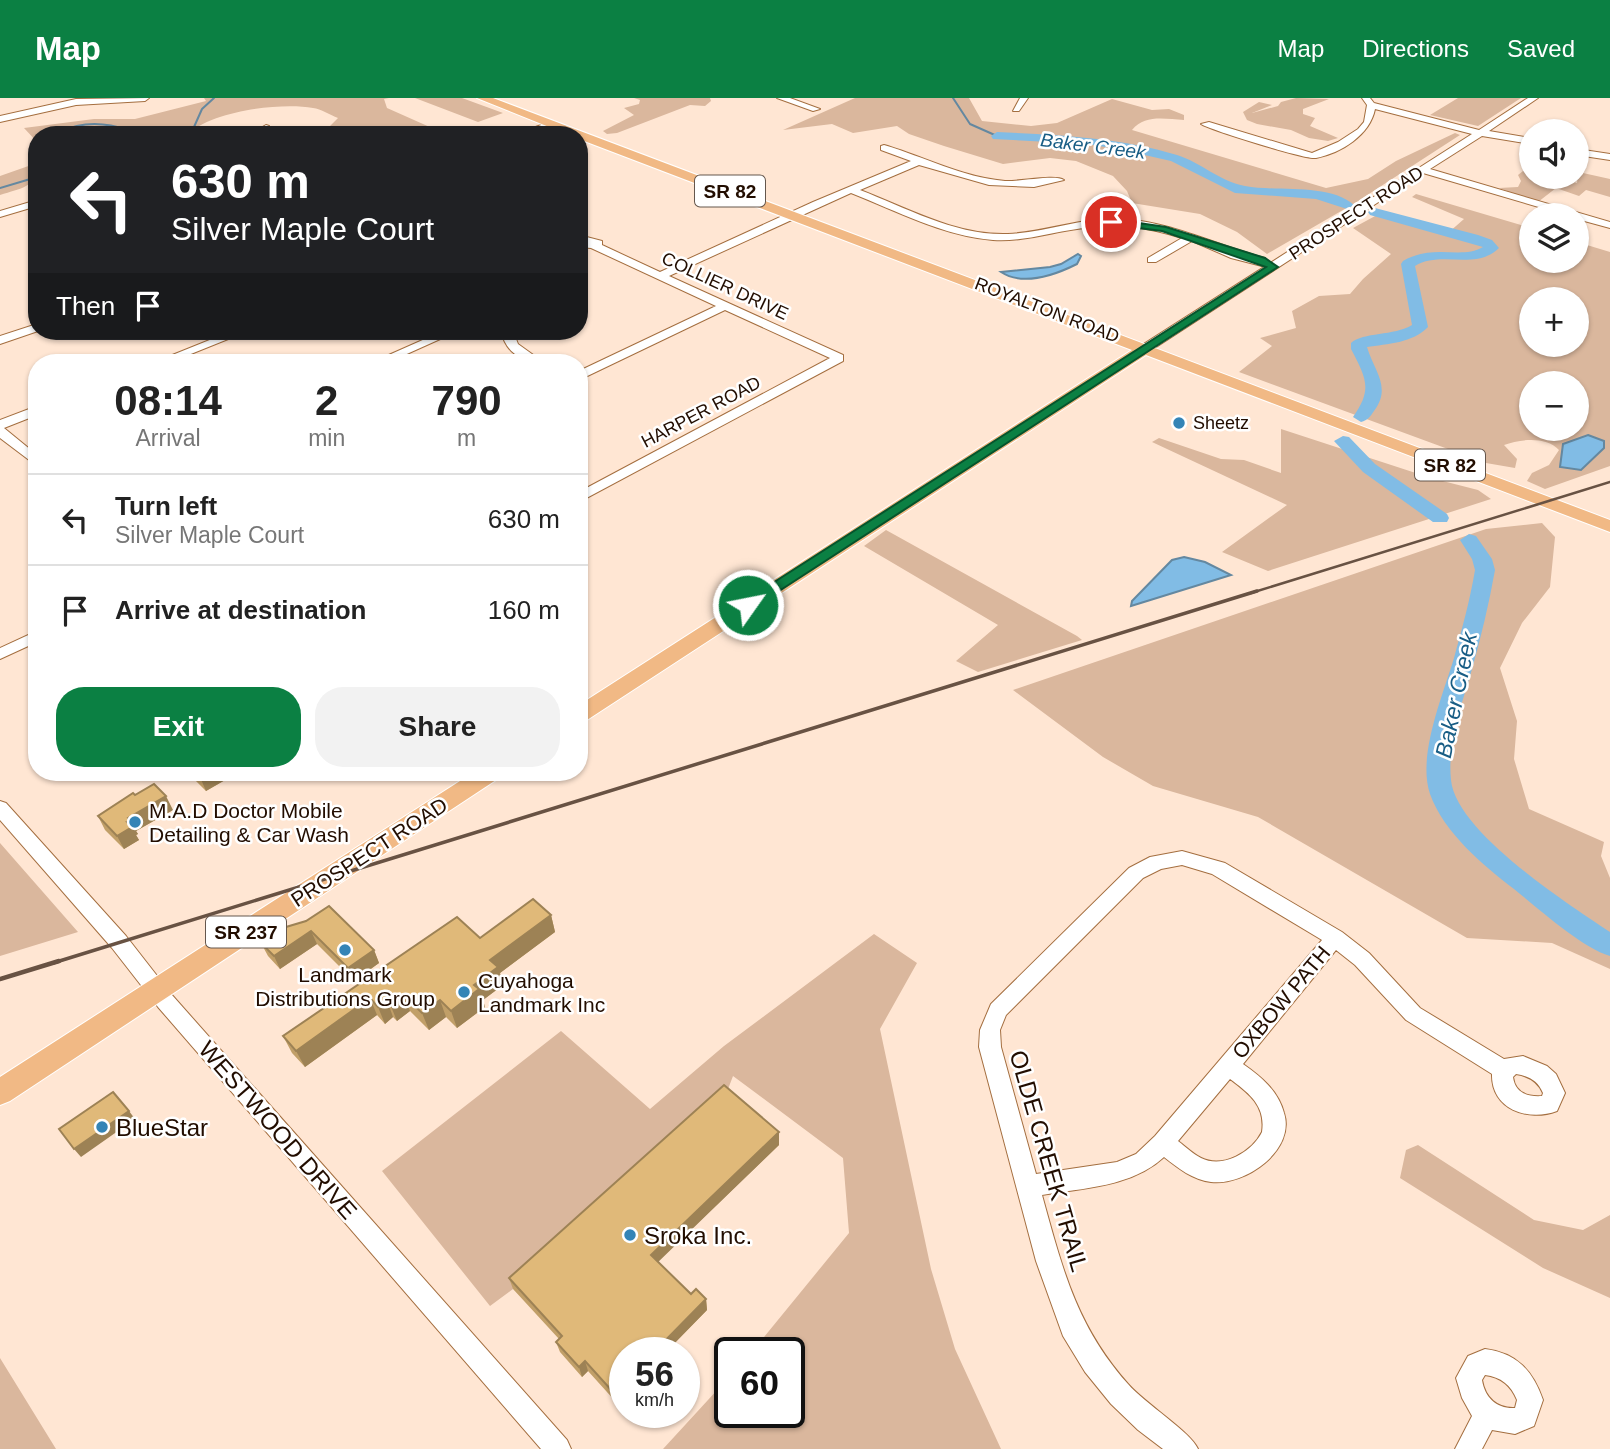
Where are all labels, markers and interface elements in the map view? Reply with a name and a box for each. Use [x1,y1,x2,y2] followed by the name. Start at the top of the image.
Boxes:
[35,30,101,67] text: Map
[1278,35,1324,62] text: Map
[1362,35,1469,62] text: Directions
[1507,35,1575,62] text: Saved
[1519,119,1589,441] map controls
[1519,119,1589,189] button: sound
[1039,129,1148,163] water label: Baker Creek
[56,154,147,245] icon: left
[171,154,310,208] text: 630 m
[1285,162,1427,264] street label: PROSPECT ROAD
[695,176,765,206] road number: SR 82
[1081,192,1141,252] pin
[1092,203,1130,241] icon: arrive
[1519,203,1589,273] button: layers
[171,211,434,247] text: Silver Maple Court
[659,248,791,324] street label: COLLIER DRIVE
[972,273,1122,347] street label: ROYALTON ROAD
[129,287,167,325] icon: arrive
[1519,287,1589,357] button: +
[56,291,115,321] text: Then
[1519,371,1589,441] button: −
[638,372,764,452] street label: HARPER ROAD
[114,377,222,424] text: 08:14
[315,377,338,424] text: 2
[432,377,502,424] text: 790
[1193,413,1249,433] place label: Sheetz
[1171,415,1187,431] marker: Sheetz
[135,425,201,451] text: Arrival
[308,425,345,451] text: min
[457,425,476,451] text: m
[1415,450,1485,480] road number: SR 82
[115,491,217,521] text: Turn left
[56,501,94,539] icon: left
[488,504,560,534] text: 630 m
[115,522,304,548] text: Silver Maple Court
[711,568,785,642] position arrow
[56,592,94,630] icon: arrive
[115,595,366,625] text: Arrive at destination
[488,595,560,625] text: 160 m
[1430,628,1482,760] water label: Baker Creek
[56,687,301,767] button: Exit
[315,687,560,767] button: Share
[287,793,451,911] street label: PROSPECT ROAD
[149,799,349,846] place label: M.A.D Doctor Mobile Detailing & Car Wash
[127,814,143,830] marker: M.A.D Doctor Mobile Detailing & Car Wash
[206,916,286,947] road number: SR 237
[1227,941,1335,1063] street label: OXBOW PATH
[337,942,353,958] marker: Landmark Distributions Group
[255,963,435,1010] place label: Landmark Distributions Group
[478,969,605,1016] place label: Cuyahoga Landmark Inc
[456,984,472,1000] marker: Cuyahoga Landmark Inc
[193,1036,363,1224] street label: WESTWOOD DRIVE
[1004,1047,1094,1275] street label: OLDE CREEK TRAIL
[116,1114,208,1141] place label: BlueStar
[94,1119,110,1135] marker: BlueStar
[644,1222,752,1249] place label: Sroka Inc.
[622,1227,638,1243] marker: Sroka Inc.
[714,1337,805,1428] speed limit sign: 60
[635,1354,674,1393] text: 56
[635,1390,674,1410] text: km/h

